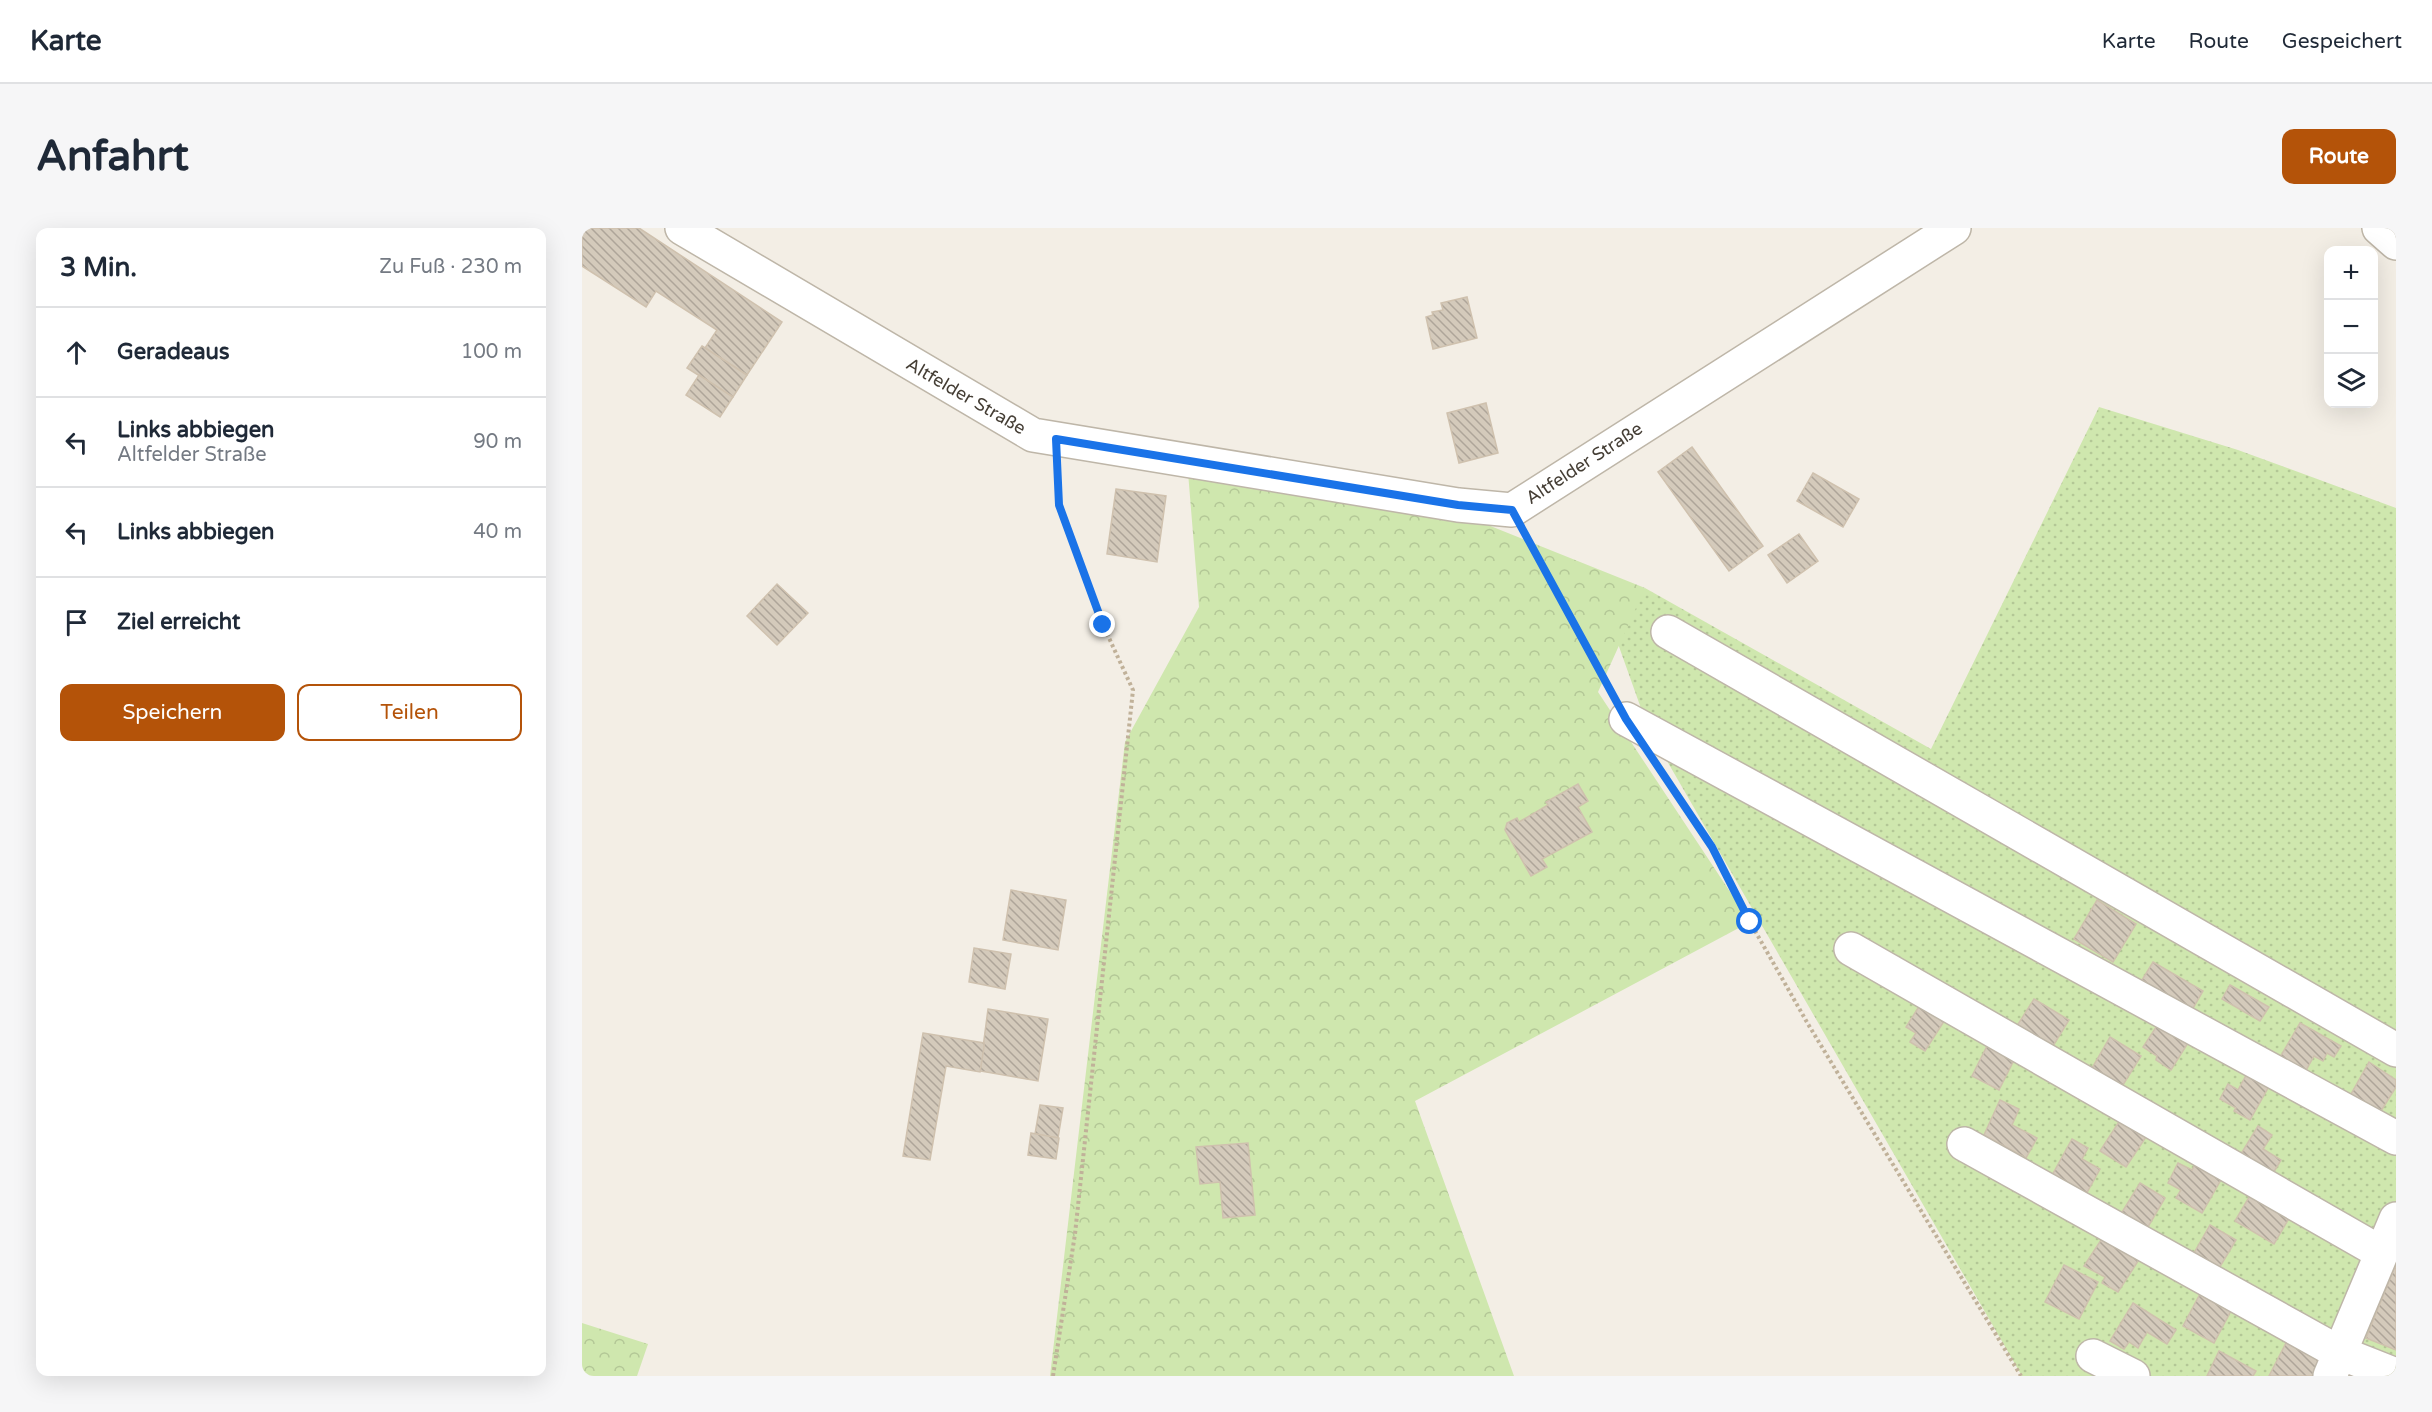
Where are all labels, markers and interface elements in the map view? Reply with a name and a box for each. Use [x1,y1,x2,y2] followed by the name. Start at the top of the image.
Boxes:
[30,24,102,58] text: Karte
[2102,29,2156,54] text: Karte
[2189,29,2249,54] text: Route
[2282,29,2402,54] text: Gespeichert
[2282,129,2396,184] button: Route
[36,131,189,182] text: Anfahrt
[2324,246,2378,408] map controls
[2324,246,2378,300] button: +
[60,252,137,283] text: 3 Min.
[379,255,522,279] text: Zu Fuß · 230 m
[2324,300,2378,354] button: −
[60,336,93,369] icon: ahead
[117,339,229,365] text: Geradeaus
[461,340,522,364] text: 100 m
[902,353,1030,439] street label: Altfelder Straße
[2324,354,2378,408] button: layers
[117,417,275,443] text: Links abbiegen
[1522,417,1646,509] street label: Altfelder Straße
[60,426,93,459] icon: left
[473,430,522,454] text: 90 m
[117,443,266,467] text: Altfelder Straße
[60,516,93,549] icon: left
[117,519,275,545] text: Links abbiegen
[473,520,522,544] text: 40 m
[60,606,93,639] icon: arrive
[117,609,240,635] text: Ziel erreicht
[1089,611,1115,637] route end
[60,684,285,741] button: Speichern
[297,684,522,741] button: Teilen
[1736,908,1762,934] route start

